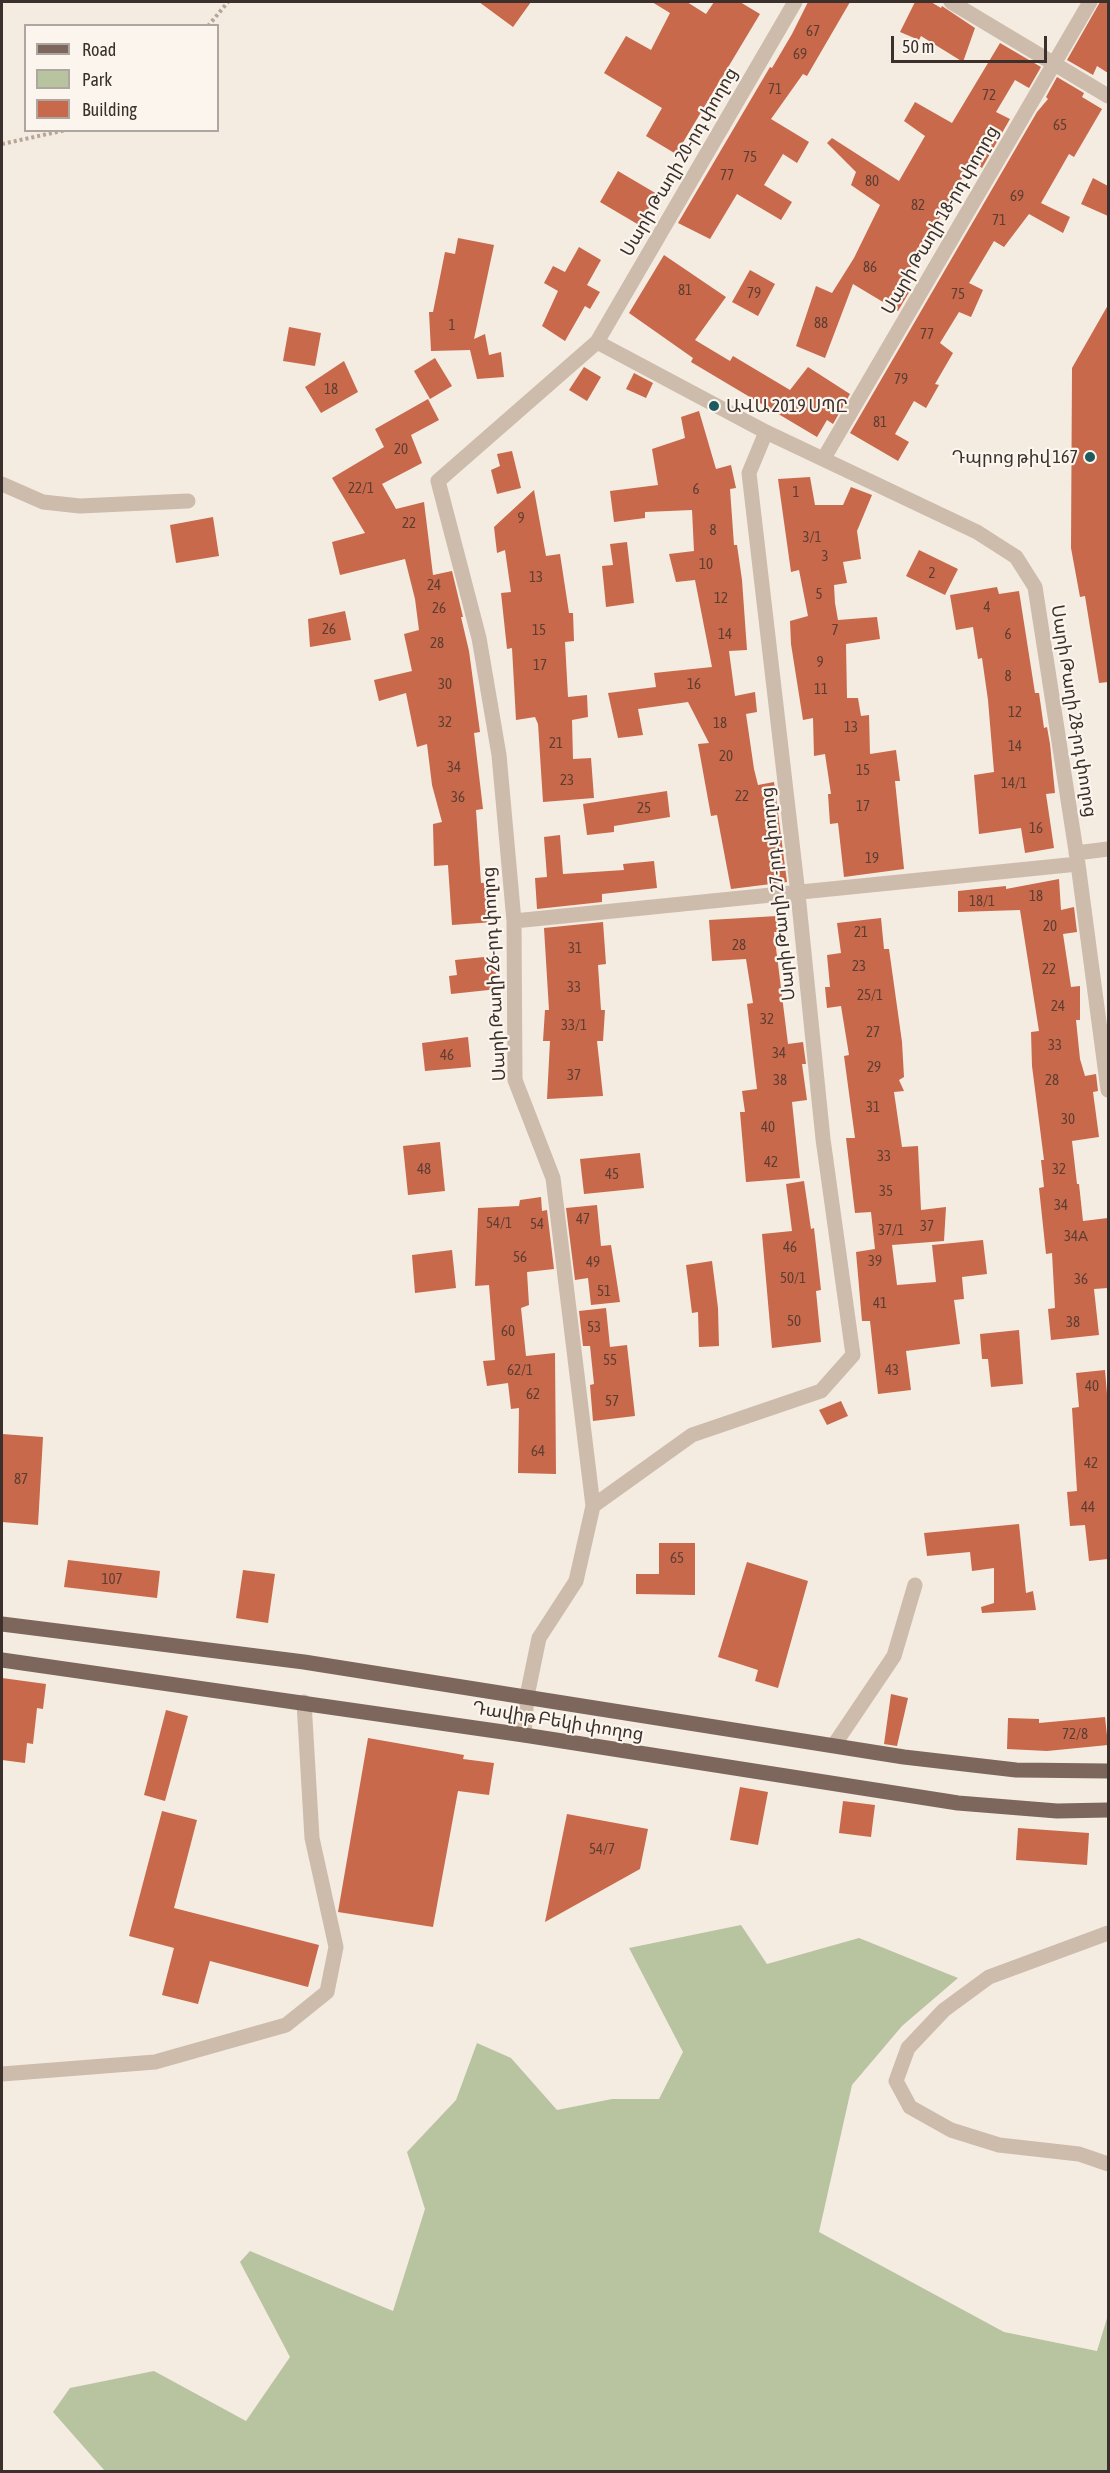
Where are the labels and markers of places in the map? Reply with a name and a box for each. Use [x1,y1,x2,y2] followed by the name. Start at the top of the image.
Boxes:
[726,395,848,417] place label: ԱՎԱ 2019 ՍՊԸ
[707,399,721,413] marker: ԱՎԱ 2019 ՍՊԸ
[952,446,1078,468] place label: Դպրոց թիվ 167
[1083,450,1097,464] marker: Դպրոց թիվ 167

